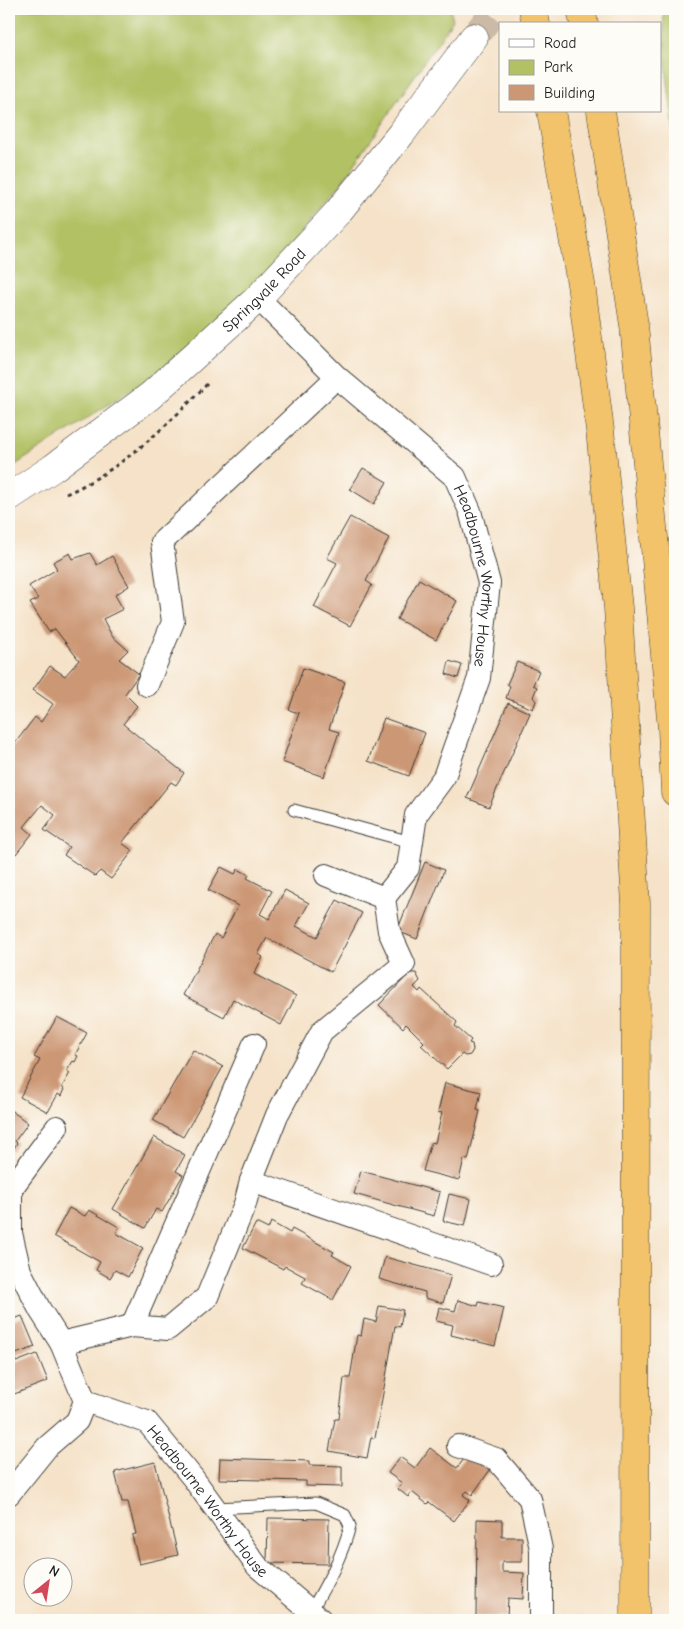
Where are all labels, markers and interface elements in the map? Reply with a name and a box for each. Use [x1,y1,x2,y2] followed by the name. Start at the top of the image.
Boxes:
[499,22,662,112] legend
[544,34,576,52] text: Road
[544,58,573,76] text: Park
[544,84,595,102] text: Building
[219,245,310,336] street label: Springvale Road
[450,482,497,668] street label: Headbourne Worthy House
[143,1422,271,1581] street label: Headbourne Worthy House
[22,1556,72,1606] north arrow
[46,1562,62,1581] text: N

